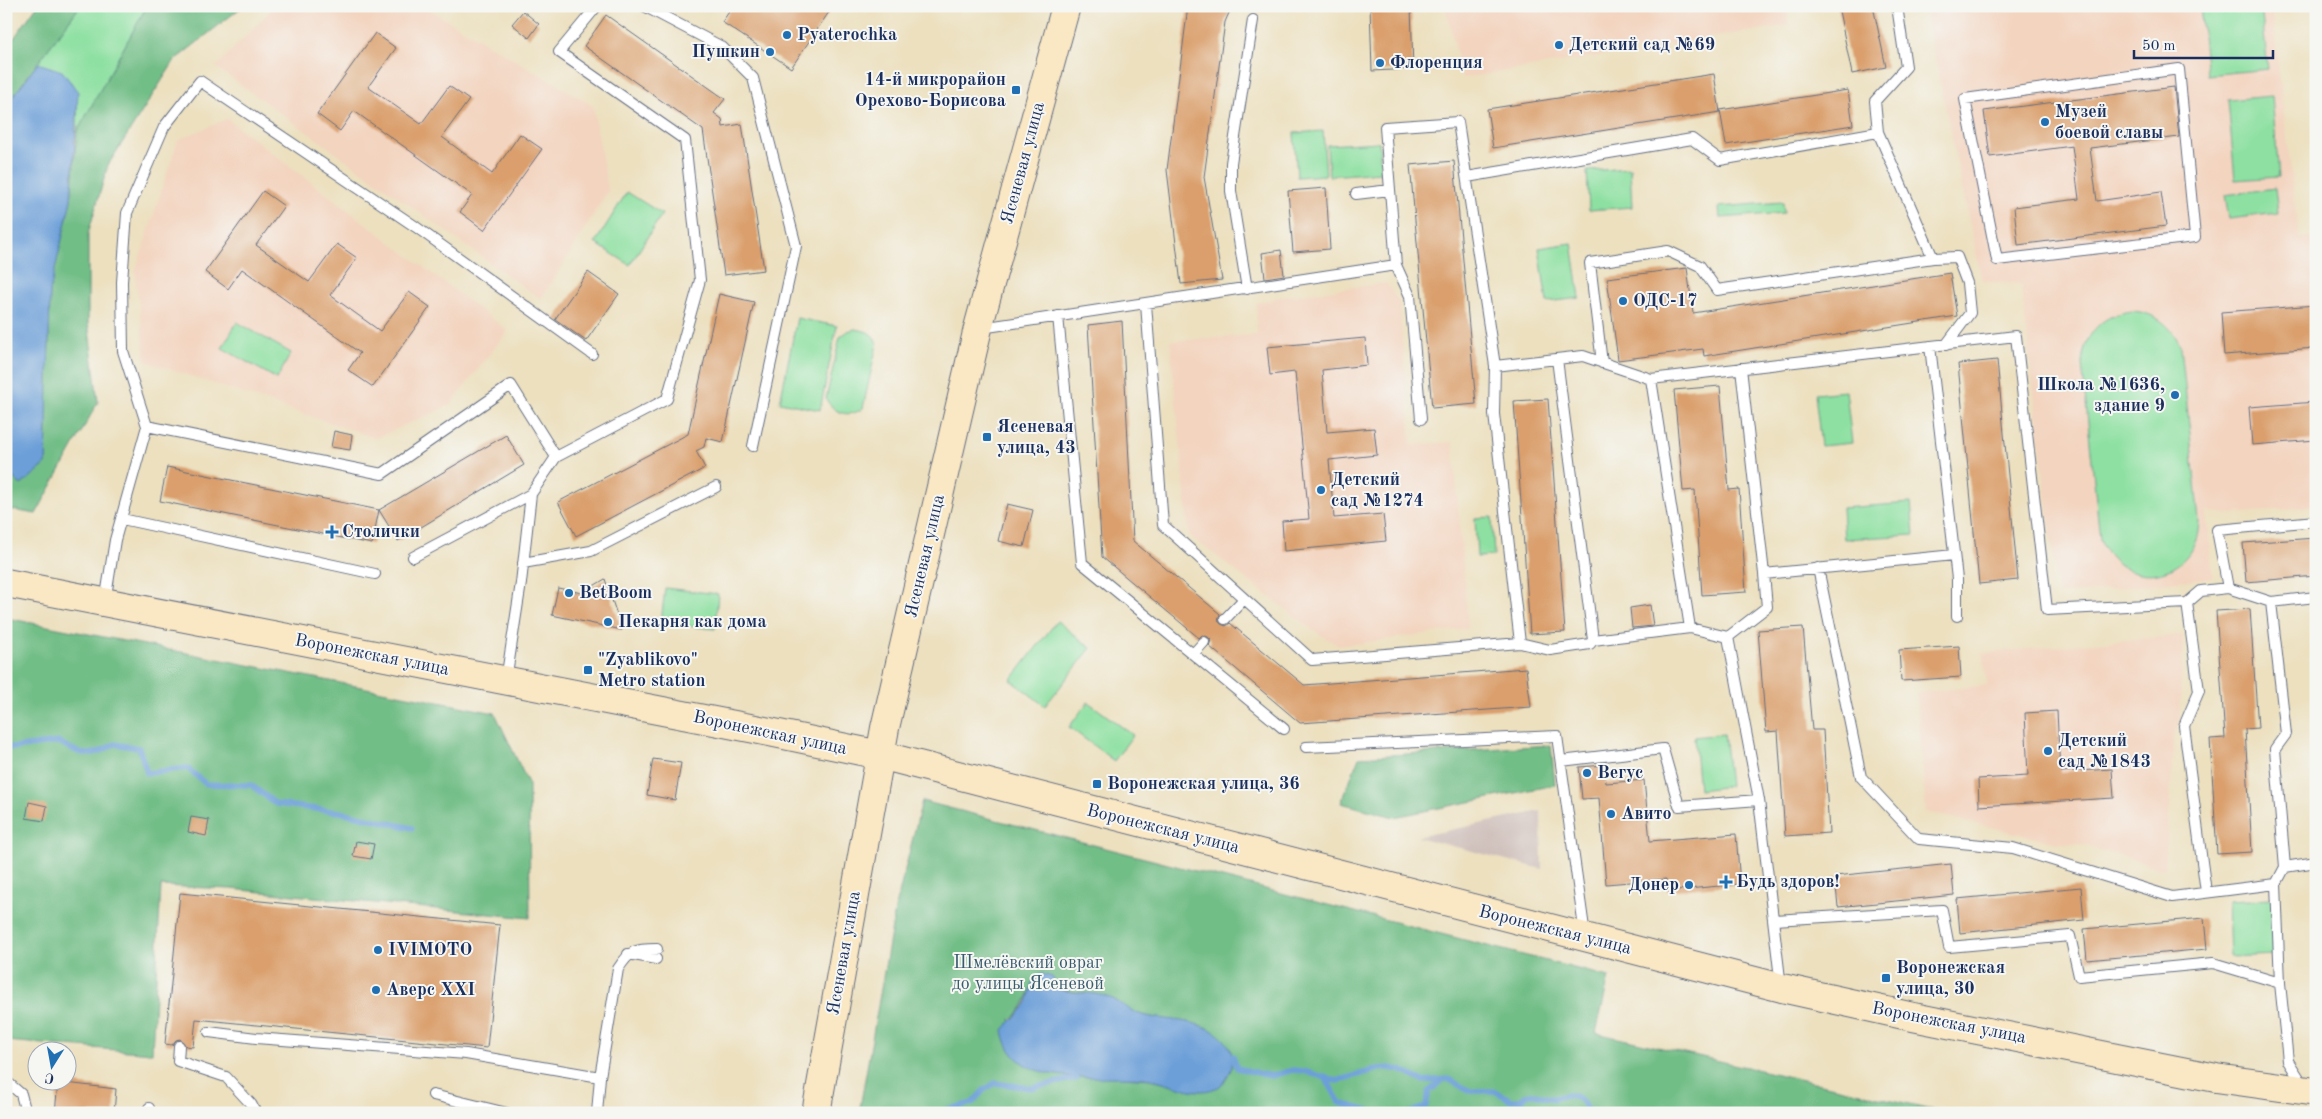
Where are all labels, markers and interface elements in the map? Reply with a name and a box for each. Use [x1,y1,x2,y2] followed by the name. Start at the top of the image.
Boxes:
[797,26,897,44] place label: Pyaterochka
[2134,28,2273,60] scale bar
[781,29,793,41] marker: Pyaterochka
[1569,36,1715,54] place label: Детский сад №69
[1553,39,1565,51] marker: Детский сад №69
[2142,39,2176,54] text: 50 m
[692,43,760,61] place label: Пушкин
[764,46,776,58] marker: Пушкин
[1390,54,1483,72] place label: Флоренция
[1374,57,1386,69] marker: Флоренция
[855,71,1006,110] place label: 14-й микрорайон Орехово-Борисова
[1010,84,1022,96] marker: 14-й микрорайон Орехово-Борисова
[998,100,1048,226] street label: Ясеневая улица
[2055,103,2163,142] place label: Музей боевой славы
[2039,116,2051,128] marker: Музей боевой славы
[1633,292,1697,310] place label: ОДС-17
[1617,295,1629,307] marker: ОДС-17
[2037,376,2165,415] place label: Школа №1636, здание 9
[2169,389,2181,401] marker: Школа №1636, здание 9
[997,418,1076,457] place label: Ясеневая улица, 43
[981,431,993,443] marker: Ясеневая улица, 43
[1331,471,1424,510] place label: Детский сад №1274
[1315,484,1327,496] marker: Детский сад №1274
[902,493,948,619] street label: Ясеневая улица
[342,523,420,541] place label: Столички
[326,526,338,538] marker: Столички
[579,584,652,602] place label: BetBoom
[563,587,575,599] marker: BetBoom
[618,613,767,631] place label: Пекарня как дома
[602,616,614,628] marker: Пекарня как дома
[293,631,451,679] street label: Воронежская улица
[598,651,705,690] place label: "Zyablikovo" Metro station
[582,664,594,676] marker: "Zyablikovo" Metro station
[691,708,849,758] street label: Воронежская улица
[2058,732,2151,771] place label: Детский сад №1843
[2042,745,2054,757] marker: Детский сад №1843
[1597,764,1643,782] place label: Вегус
[1581,767,1593,779] marker: Вегус
[1107,775,1300,793] place label: Воронежская улица, 36
[1091,778,1103,790] marker: Воронежская улица, 36
[1085,801,1241,857] street label: Воронежская улица
[1621,805,1672,823] place label: Авито
[1605,808,1617,820] marker: Авито
[1736,873,1840,891] place label: Будь здоров!
[1628,876,1679,894] place label: Донер
[1720,876,1732,888] marker: Будь здоров!
[1683,879,1695,891] marker: Донер
[824,889,864,1016] street label: Ясеневая улица
[1477,902,1633,958] street label: Воронежская улица
[388,941,472,959] place label: IVIMOTO
[372,944,384,956] marker: IVIMOTO
[952,954,1104,993] park label: Шмелёвский овраг до улицы Ясеневой
[1896,959,2005,998] place label: Воронежская улица, 30
[1880,972,1892,984] marker: Воронежская улица, 30
[386,981,475,999] place label: Аверс XXI
[370,984,382,996] marker: Аверс XXI
[1870,999,2028,1047] street label: Воронежская улица
[28,1042,78,1092] north arrow
[44,1070,56,1086] text: С

